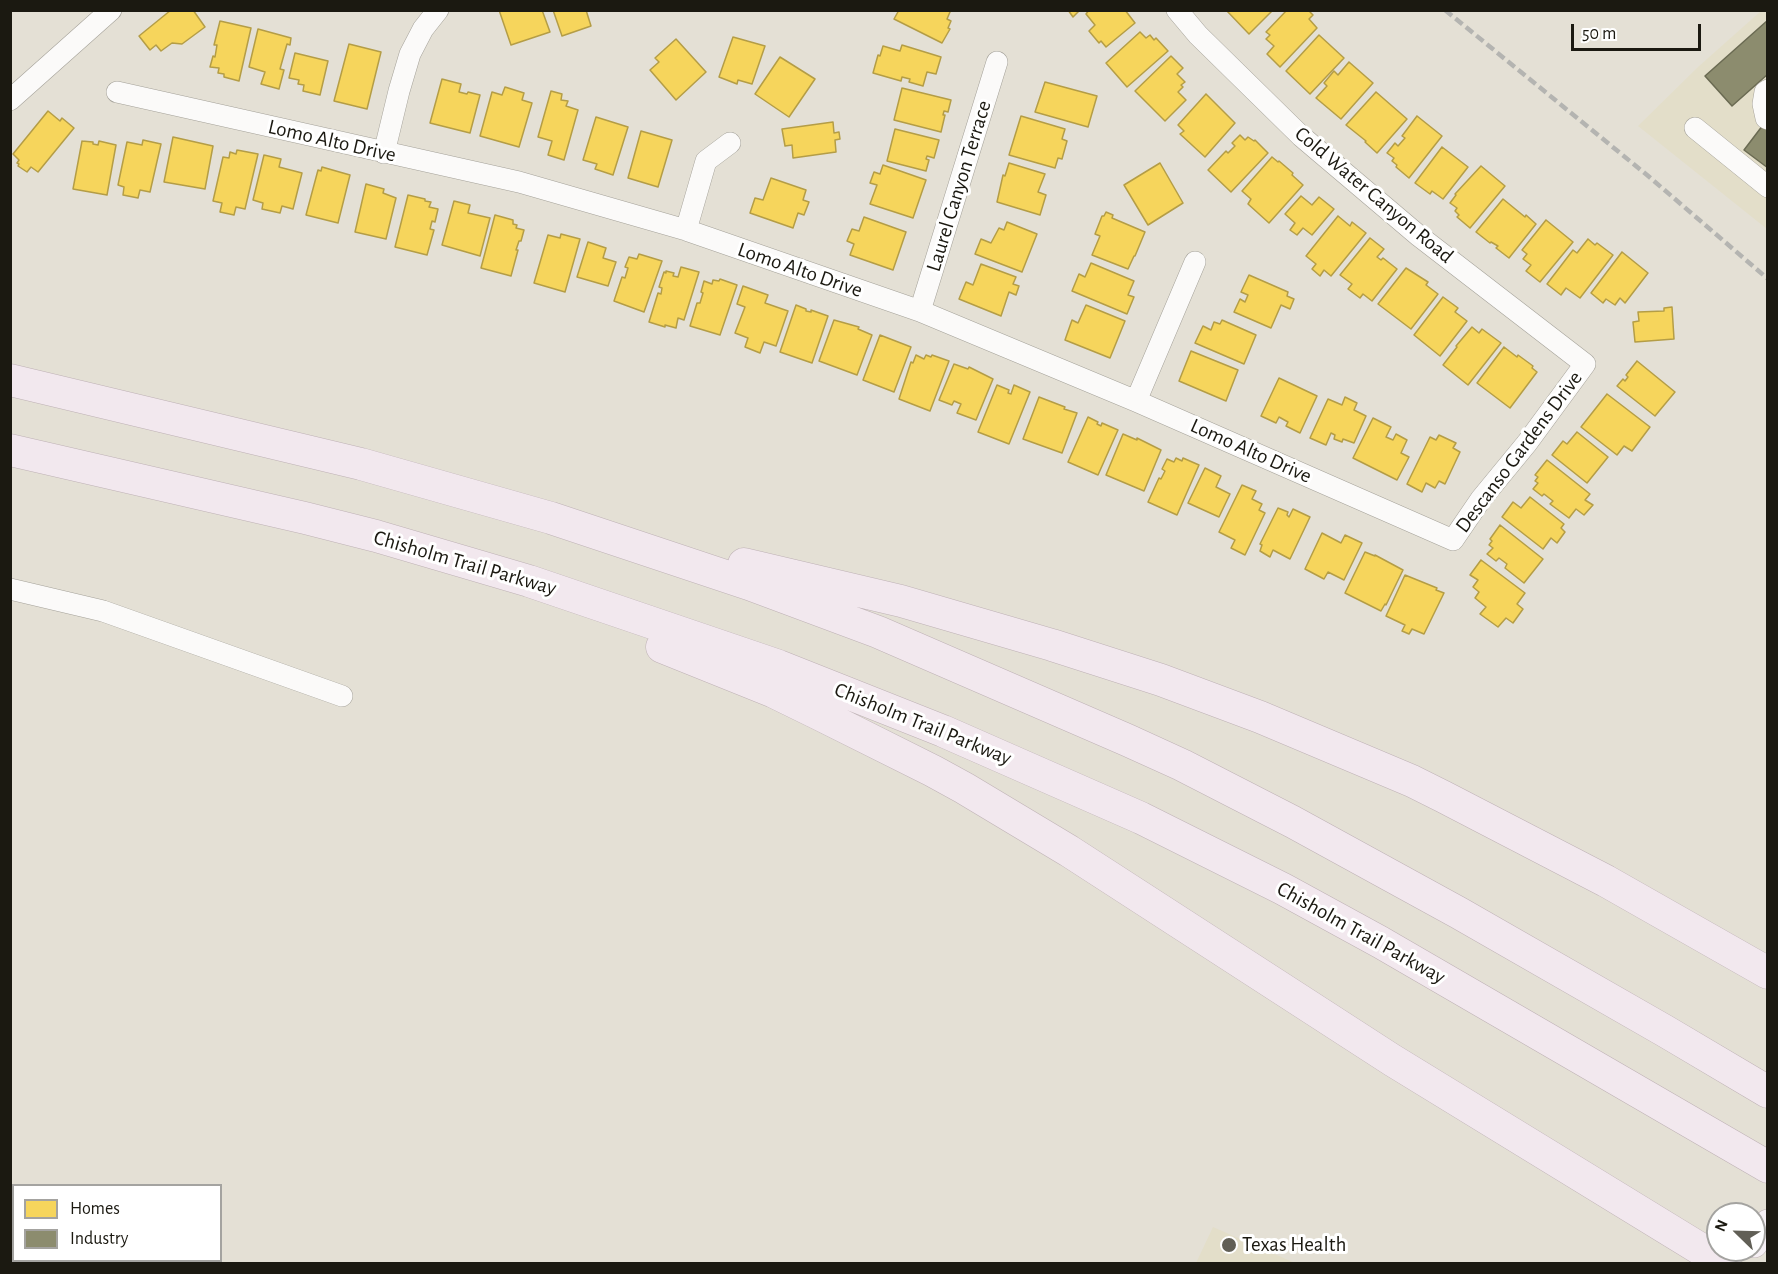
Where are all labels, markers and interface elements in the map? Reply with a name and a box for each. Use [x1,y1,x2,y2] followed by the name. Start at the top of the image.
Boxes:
[1574,12,1704,50] scale bar
[1582,25,1616,43] text: 50 m
[921,98,997,274] street label: Laurel Canyon Terrace
[266,114,398,168] street label: Lomo Alto Drive
[1289,121,1459,269] street label: Cold Water Canyon Road
[734,237,866,303] street label: Lomo Alto Drive
[1450,366,1588,538] street label: Descanso Gardens Drive
[1186,413,1316,489] street label: Lomo Alto Drive
[371,525,559,601] street label: Chisholm Trail Parkway
[831,677,1015,771] street label: Chisholm Trail Parkway
[1272,876,1450,990] street label: Chisholm Trail Parkway
[12,1184,222,1262] legend
[70,1200,120,1218] text: Homes
[1706,1202,1766,1262] north arrow
[1712,1218,1731,1234] text: N
[70,1230,129,1248] text: Industry
[1242,1232,1346,1258] place label: Texas Health
[1220,1236,1238,1254] marker: Texas Health

